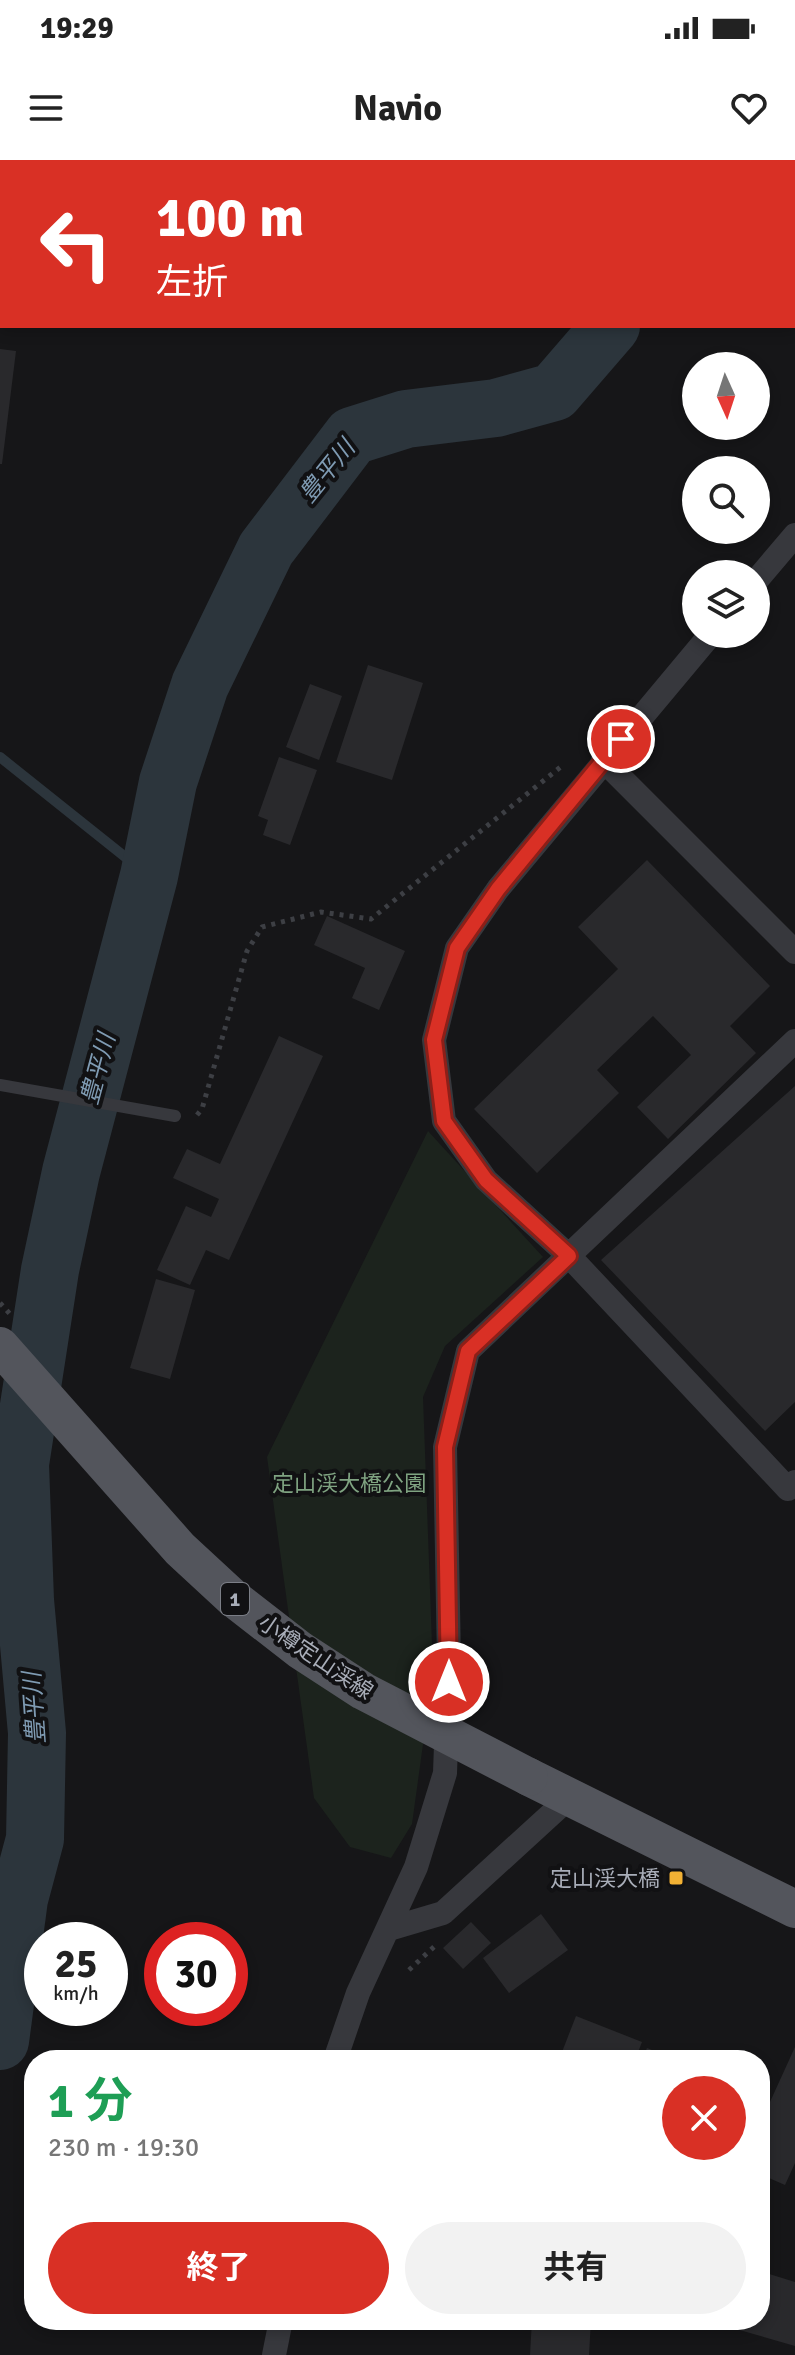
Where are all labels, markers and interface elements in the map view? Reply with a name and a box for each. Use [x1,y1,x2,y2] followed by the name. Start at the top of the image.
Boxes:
[40,10,114,47] text: 19:29
[24,86,68,130] icon: menu
[353,86,442,131] text: Navio
[727,86,771,130] icon: heart
[156,183,304,252] text: 100 m
[24,192,128,296] icon: left
[156,260,228,305] text: 左折
[682,352,770,440] north arrow
[682,352,770,648] map controls
[293,431,363,508] water label: 豊平川
[682,456,770,544] button: search
[682,560,770,648] button: layers
[587,705,655,773] pin
[599,717,643,761] icon: arrive
[74,1027,123,1108] water label: 豊平川
[272,1470,426,1497] park label: 定山渓大橋公園
[221,1583,249,1615] road number: 1
[254,1609,378,1705] street label: 小樽定山渓線
[407,1640,491,1724] position arrow
[16,1668,51,1745] water label: 豊平川
[550,1865,660,1892] place label: 定山渓大橋
[667,1869,685,1887] marker: 定山渓大橋
[144,1922,248,2026] speed limit sign: 30
[54,1939,98,1989] text: 25
[53,1981,99,2006] text: km/h
[48,2072,132,2131] text: 1 分
[662,2076,746,2160] button: close
[48,2132,199,2164] text: 230 m · 19:30
[48,2222,389,2314] button: 終了
[405,2222,746,2314] button: 共有

